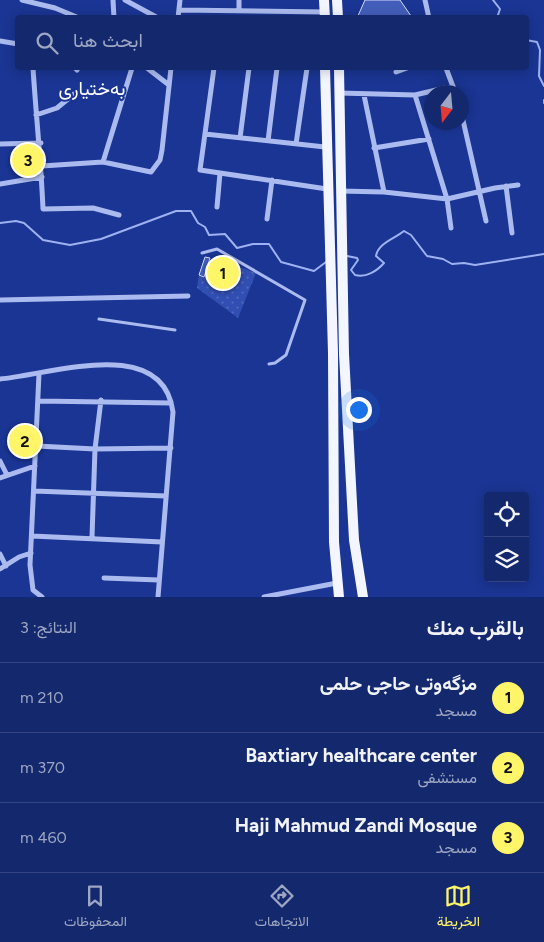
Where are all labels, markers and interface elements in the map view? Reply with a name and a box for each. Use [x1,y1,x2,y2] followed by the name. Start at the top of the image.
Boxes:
[15,15,529,70] search box
[33,29,61,57] icon: search
[73,29,143,52] text: ابحث هنا
[59,77,125,100] district label: بەختیاری
[424,85,469,130] north arrow
[12,141,44,179] pin: 3
[207,254,239,292] pin: 1
[346,397,372,423] your location
[9,422,41,460] pin: 2
[484,492,529,582] map controls
[484,492,529,537] button: locate
[484,537,529,582] button: layers
[427,615,524,640] text: بالقرب منك
[20,618,77,637] text: النتائج: 3
[320,672,477,695] text: مزگەوتی حاجی حلمی
[20,688,63,707] text: 210 m
[505,688,511,707] text: 1
[436,701,477,720] text: مسجد
[245,744,477,767] text: Baxtiary healthcare center
[20,758,65,777] text: 370 m
[503,758,513,777] text: 2
[417,768,477,787] text: مستشفى
[235,814,477,837] text: Haji Mahmud Zandi Mosque
[20,828,67,847] text: 460 m
[504,828,512,847] text: 3
[436,838,477,857] text: مسجد
[64,882,127,934] tab: المحفوظات
[255,882,309,934] tab: الاتجاهات
[437,882,480,934] tab: الخريطة

